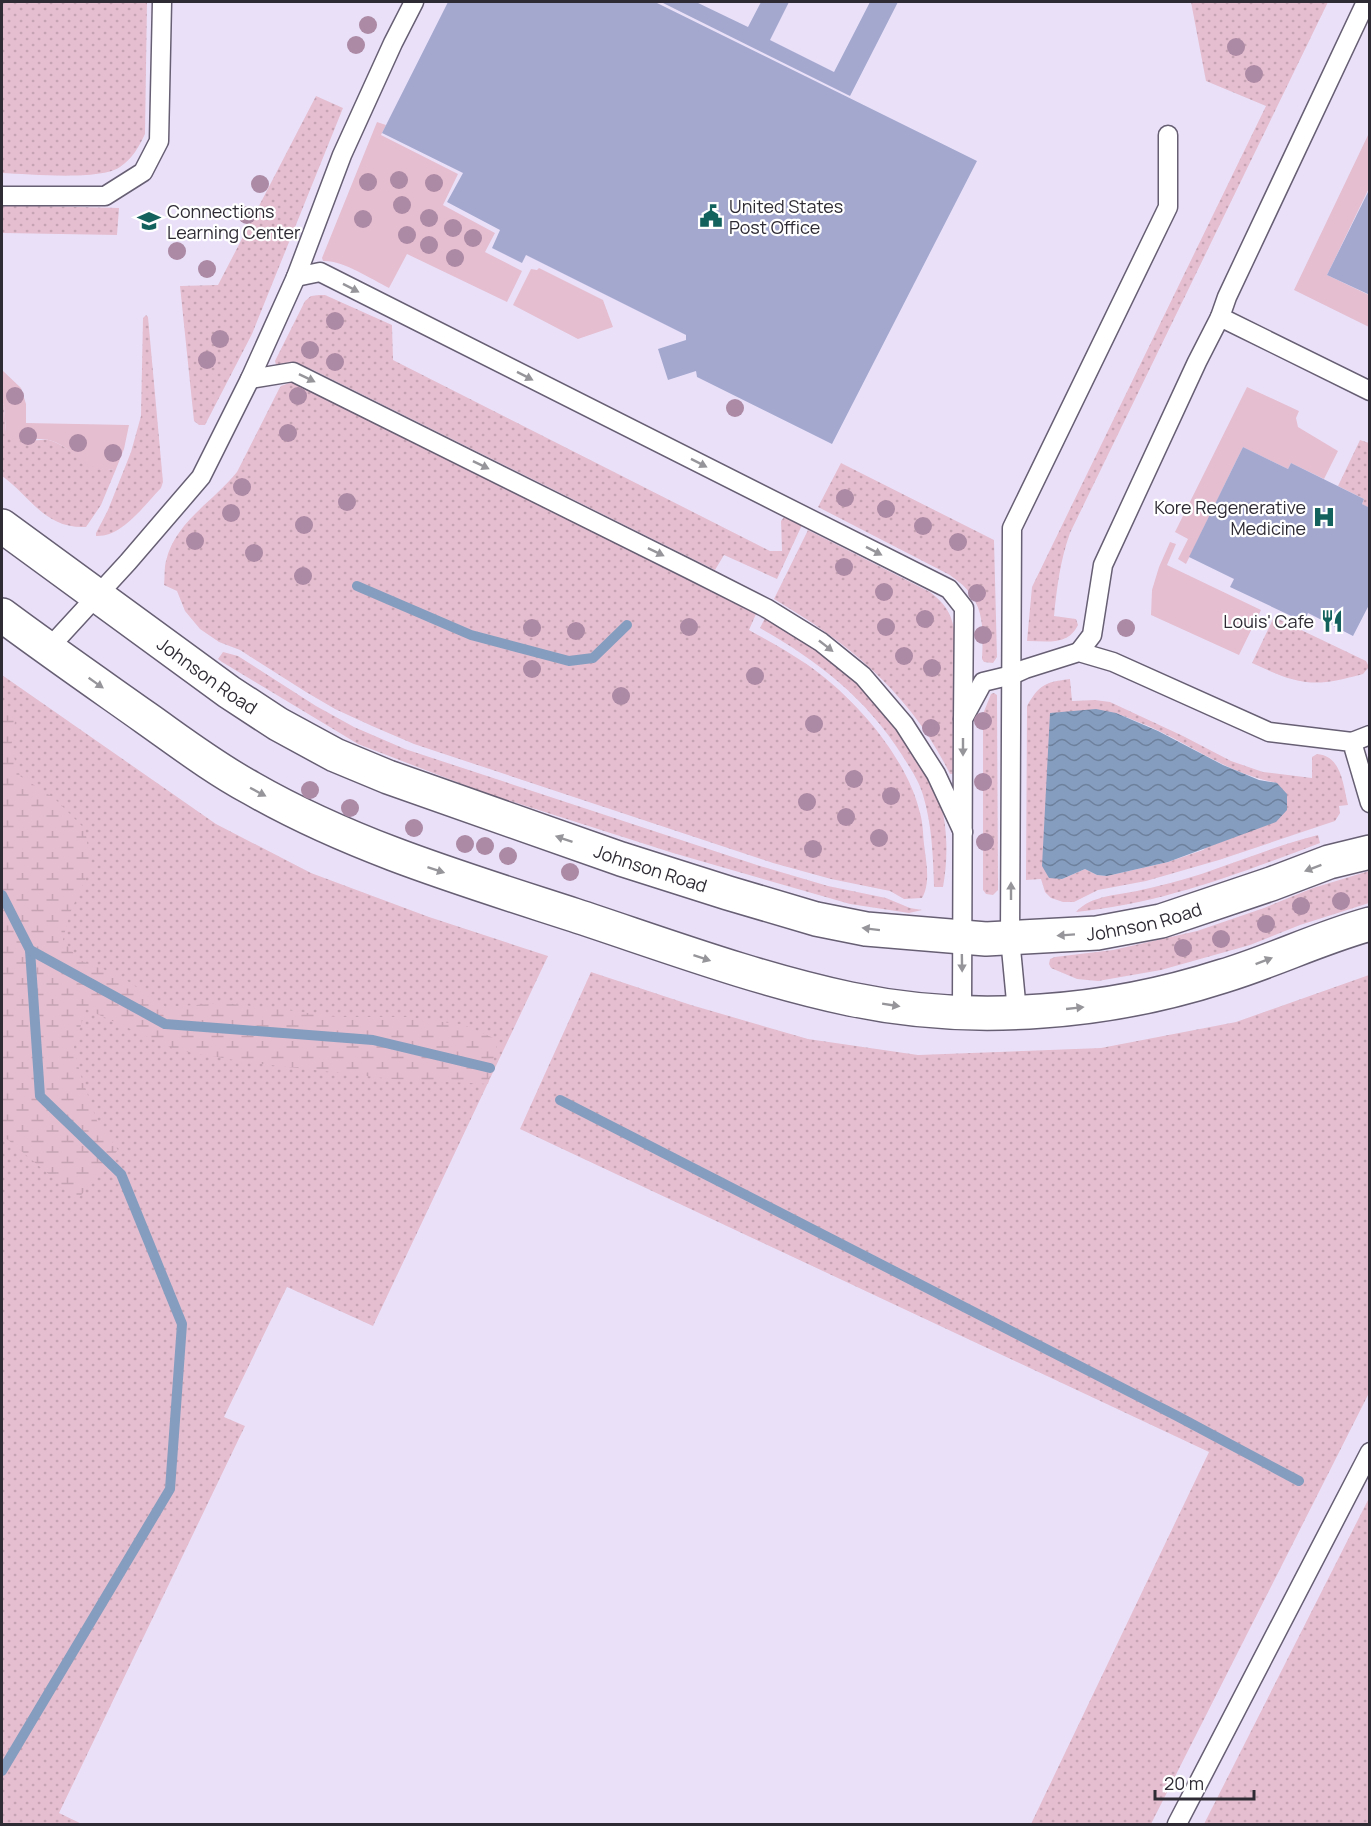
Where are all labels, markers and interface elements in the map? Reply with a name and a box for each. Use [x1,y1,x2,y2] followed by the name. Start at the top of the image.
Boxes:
[729,194,843,239] place label: United States Post Office
[167,199,301,244] place label: Connections Learning Center
[698,203,724,229] public building icon: United States Post Office
[136,208,162,234] school or university icon: Connections Learning Center
[342,283,359,293] one-way arrow
[516,370,534,380] one-way arrow
[298,374,315,383] one-way arrow
[691,459,708,468] one-way arrow
[473,460,490,470] one-way arrow
[1154,495,1306,540] place label: Kore Regenerative Medicine
[1311,504,1337,530] hospital icon: Kore Regenerative Medicine
[865,546,882,555] one-way arrow
[647,547,664,557] one-way arrow
[1319,608,1345,634] restaurant icon: Louis' Cafe
[1223,609,1314,633] place label: Louis' Cafe
[153,632,262,719] street label: Johnson Road
[818,640,834,653] one-way arrow
[88,677,104,689] one-way arrow
[958,737,968,756] one-way arrow
[249,787,266,797] one-way arrow
[555,833,573,843] one-way arrow
[591,838,710,898] street label: Johnson Road
[1304,863,1322,873] one-way arrow
[427,866,445,876] one-way arrow
[1006,881,1016,900] one-way arrow
[1086,896,1205,946] street label: Johnson Road
[862,924,881,934] one-way arrow
[1056,930,1075,940] one-way arrow
[957,953,967,972] one-way arrow
[693,954,711,963] one-way arrow
[1255,956,1273,966] one-way arrow
[881,1001,900,1010] one-way arrow
[1065,1003,1084,1012] one-way arrow
[1155,1763,1254,1801] scale bar
[1164,1771,1204,1795] text: 20 m

